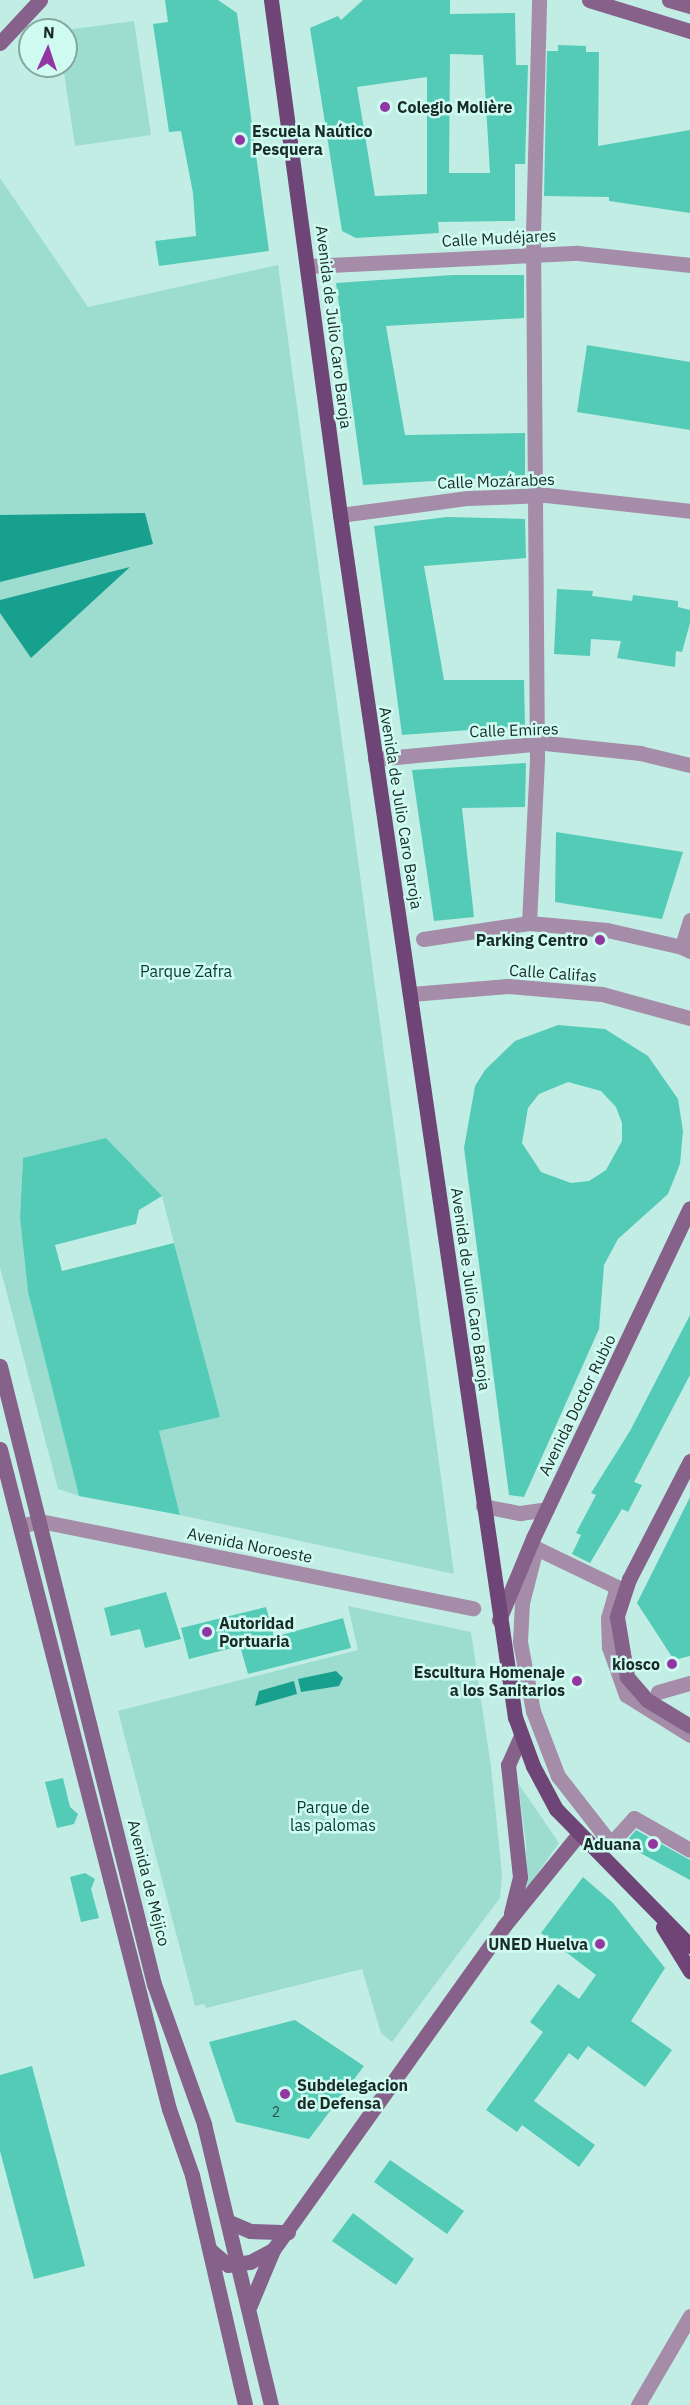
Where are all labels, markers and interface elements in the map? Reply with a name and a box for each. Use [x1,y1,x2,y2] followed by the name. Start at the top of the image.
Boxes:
[18,18,78,78] north arrow
[43,22,55,42] text: N
[397,97,512,117] place label: Colegio Molière
[378,100,392,114] marker: Colegio Molière
[252,121,372,159] place label: Escuela Naútico Pesquera
[233,133,247,147] marker: Escuela Naútico Pesquera
[312,224,356,430] street label: Avenida de Julio Caro Baroja
[441,225,557,251] street label: Calle Mudéjares
[437,469,555,493] street label: Calle Mozárabes
[376,705,426,911] street label: Avenida de Julio Caro Baroja
[469,719,559,741] street label: Calle Emires
[476,930,588,950] place label: Parking Centro
[593,933,607,947] marker: Parking Centro
[508,960,598,986] street label: Calle Califas
[140,961,232,981] park label: Parque Zafra
[447,1186,495,1392] street label: Avenida de Julio Caro Baroja
[534,1331,620,1479] street label: Avenida Doctor Rubio
[186,1523,314,1567] street label: Avenida Noroeste
[219,1613,294,1651] place label: Autoridad Portuaria
[200,1625,214,1639] marker: Autoridad Portuaria
[612,1654,660,1674] place label: kiosco
[665,1657,679,1671] marker: kiosco
[414,1662,565,1700] place label: Escultura Homenaje a los Sanitarios
[570,1674,584,1688] marker: Escultura Homenaje a los Sanitarios
[290,1797,376,1835] park label: Parque de las palomas
[124,1818,174,1948] street label: Avenida de Méjico
[583,1834,641,1854] place label: Aduana
[646,1837,660,1851] marker: Aduana
[488,1934,588,1954] place label: UNED Huelva
[593,1937,607,1951] marker: UNED Huelva
[297,2075,408,2113] place label: Subdelegacion de Defensa
[278,2087,292,2101] marker: Subdelegacion de Defensa
[272,2104,280,2120] house number: 2

